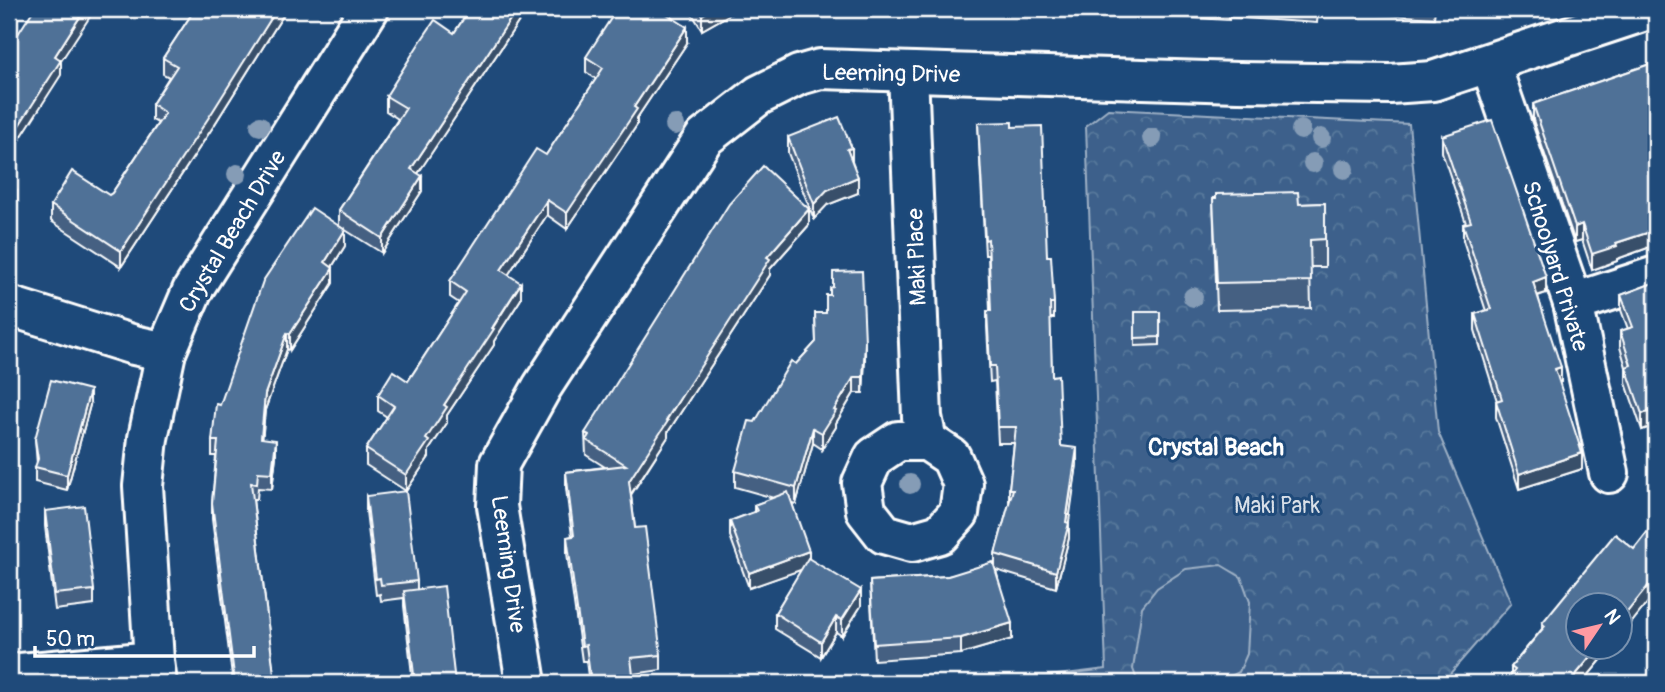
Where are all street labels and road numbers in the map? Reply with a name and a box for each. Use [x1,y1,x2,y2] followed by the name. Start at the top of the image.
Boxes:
[822,58,961,89] street label: Leeming Drive
[172,144,293,318] street label: Crystal Beach Drive
[1516,177,1595,356] street label: Schoolyard Private
[900,207,933,306] street label: Maki Place
[485,494,533,635] street label: Leeming Drive

